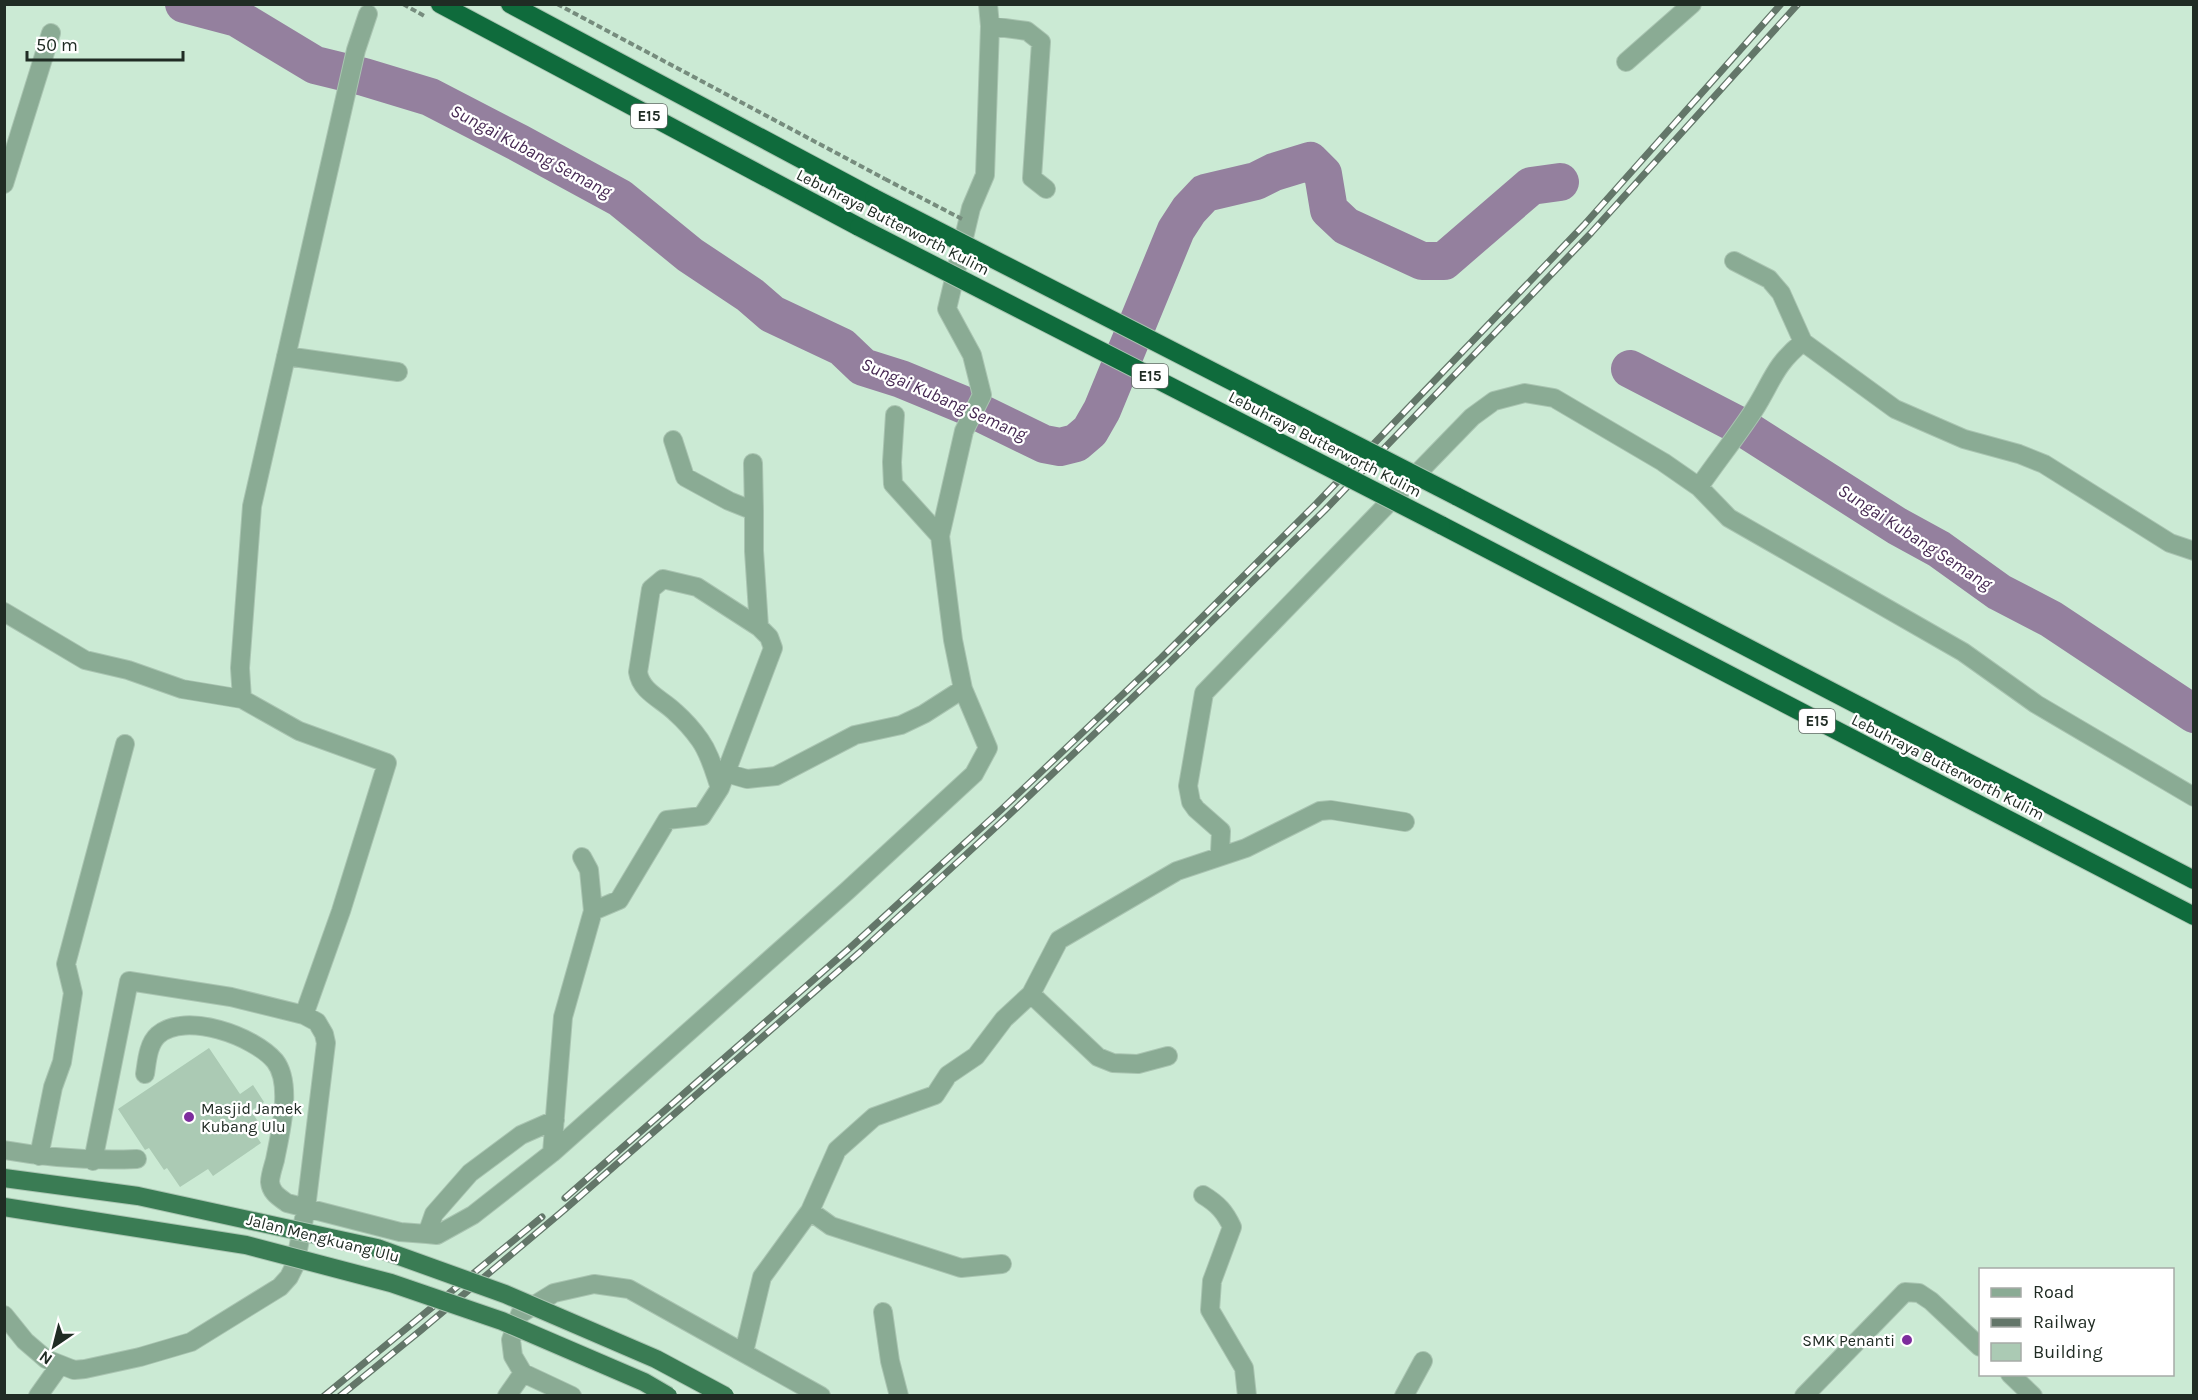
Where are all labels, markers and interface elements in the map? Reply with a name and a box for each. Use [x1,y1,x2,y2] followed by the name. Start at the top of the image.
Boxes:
[27,24,183,62] scale bar
[36,34,78,56] text: 50 m
[447,99,616,203] water label: Sungai Kubang Semang
[631,104,667,128] road number: E15
[793,165,993,279] street label: Lebuhraya Butterworth Kulim
[858,353,1031,446] water label: Sungai Kubang Semang
[1132,364,1168,388] road number: E15
[1225,387,1425,501] street label: Lebuhraya Butterworth Kulim
[1834,479,1997,595] water label: Sungai Kubang Semang
[1799,709,1835,733] road number: E15
[1848,710,2048,824] street label: Lebuhraya Butterworth Kulim
[201,1099,302,1136] place label: Masjid Jamek Kubang Ulu
[182,1110,196,1124] marker: Masjid Jamek Kubang Ulu
[244,1210,402,1266] street label: Jalan Mengkuang Ulu
[1979,1268,2174,1376] legend
[2033,1281,2074,1303] text: Road
[2033,1311,2096,1333] text: Railway
[24,1316,84,1376] north arrow
[1802,1331,1895,1350] place label: SMK Penanti
[1900,1333,1914,1347] marker: SMK Penanti
[2033,1341,2103,1363] text: Building
[36,1347,56,1369] text: N

